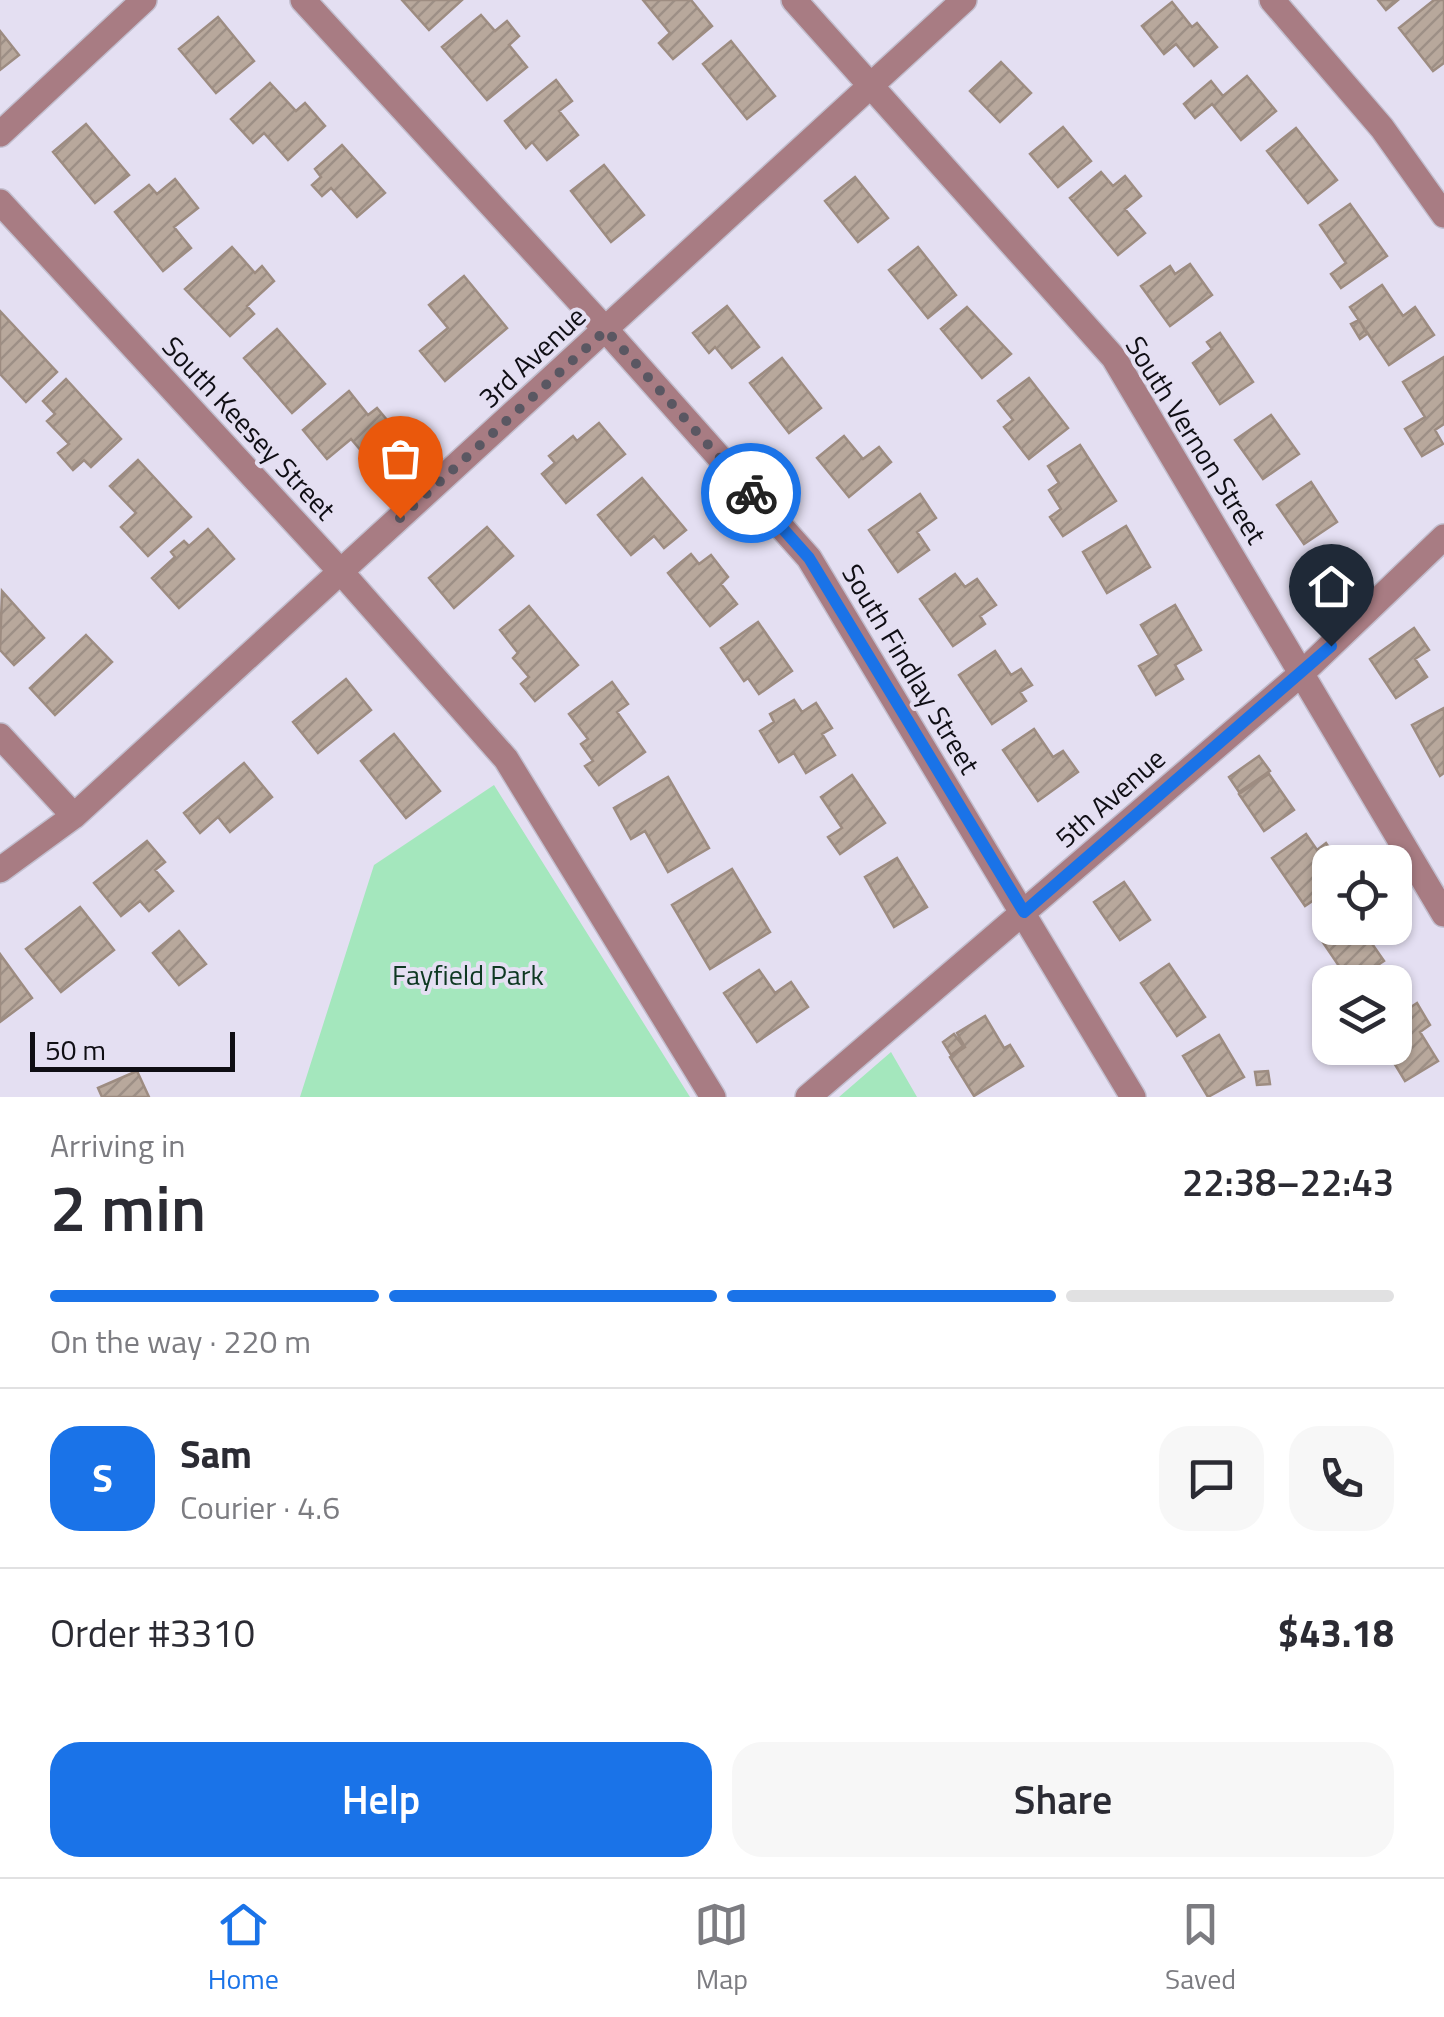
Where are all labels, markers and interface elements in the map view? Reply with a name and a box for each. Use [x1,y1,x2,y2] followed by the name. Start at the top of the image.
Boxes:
[468,295,595,418] street label: 3rd Avenue
[152,326,347,530] street label: South Keesey Street
[1115,327,1278,552] street label: South Vernon Street
[358,416,443,519] pin
[373,431,428,486] icon: bag
[701,443,801,543] courier
[724,466,779,521] icon: bike
[1289,544,1374,647] pin
[832,555,991,782] street label: South Findlay Street
[1304,559,1359,614] icon: home
[1045,737,1174,858] street label: 5th Avenue
[1312,845,1412,1065] map controls
[1312,845,1412,945] button: locate
[392,953,544,996] park label: Fayfield Park
[1312,965,1412,1065] button: layers
[30,1027,235,1072] scale bar
[45,1028,106,1071] text: 50 m
[50,1121,186,1169] text: Arriving in
[1182,1153,1394,1211] text: 22:38–22:43
[50,1157,206,1256] text: 2 min
[50,1317,311,1365] text: On the way · 220 m
[180,1425,252,1483] text: Sam
[1159,1426,1264,1531] button: chat
[1289,1426,1394,1531] button: phone
[92,1449,113,1507] text: S
[180,1483,340,1531] text: Courier · 4.6
[50,1604,255,1662] text: Order #3310
[1278,1604,1394,1662] text: $43.18
[50,1742,712,1857] button: Help
[732,1742,1394,1857] button: Share
[208,1897,279,2000] tab: Home
[694,1897,749,2000] tab: Map
[1165,1897,1236,2000] tab: Saved

